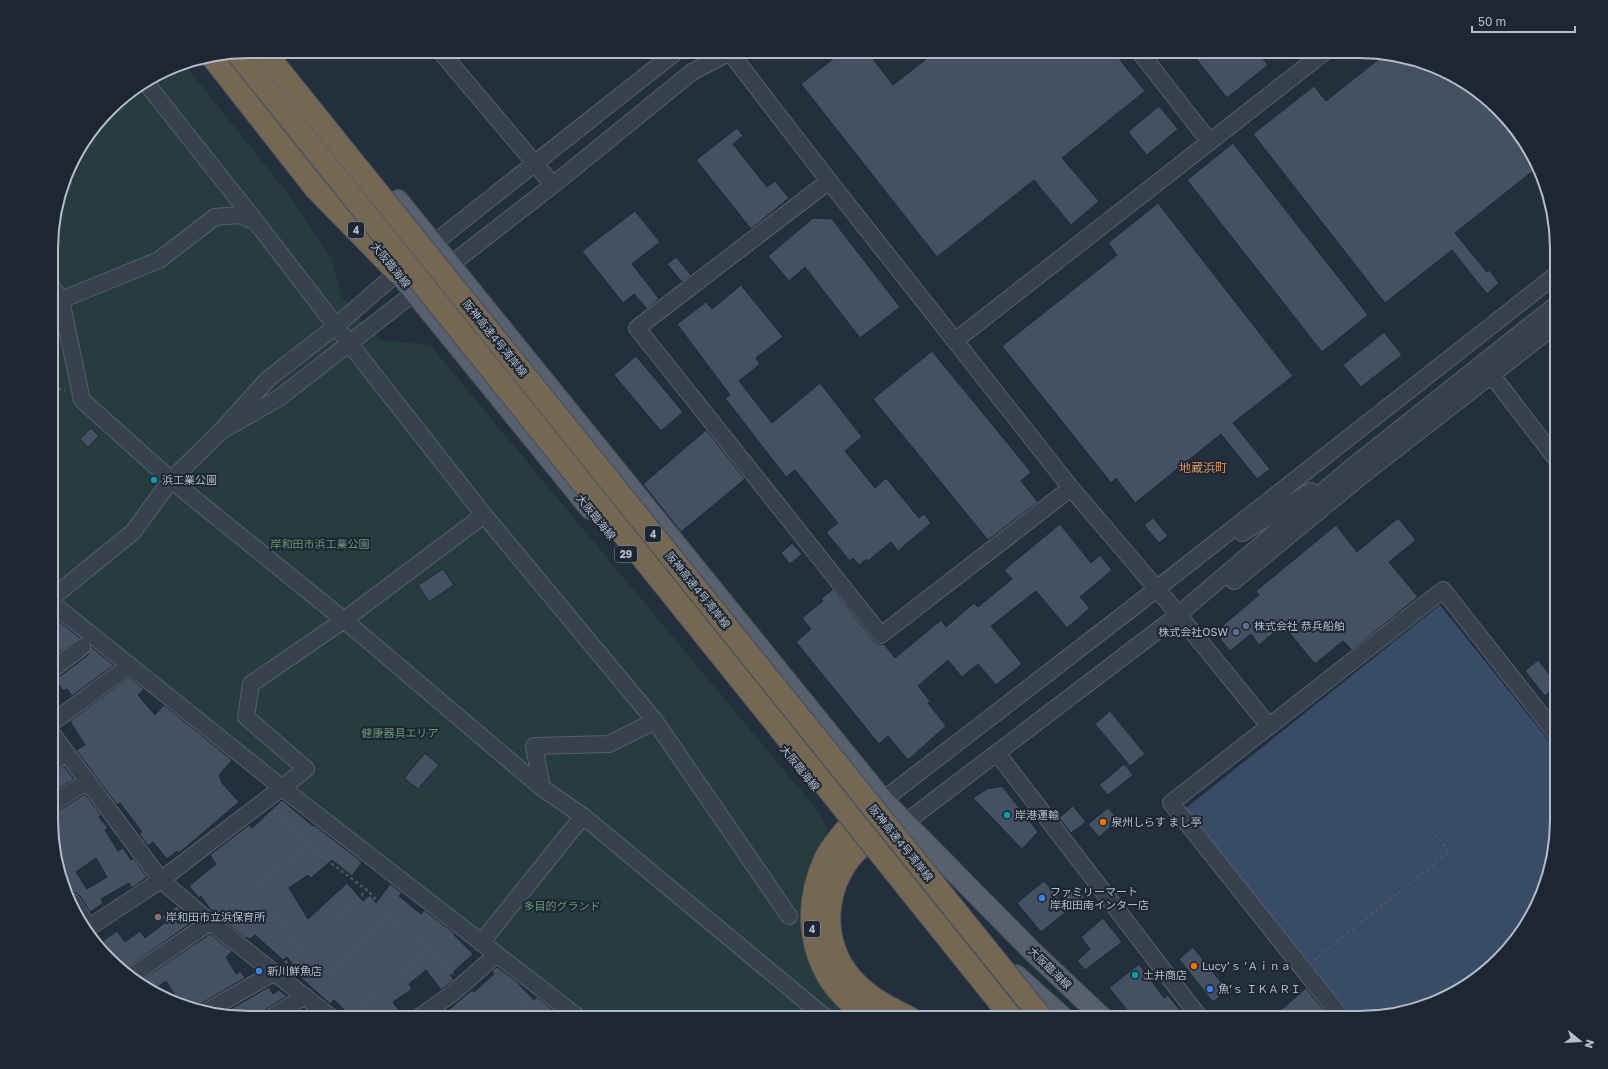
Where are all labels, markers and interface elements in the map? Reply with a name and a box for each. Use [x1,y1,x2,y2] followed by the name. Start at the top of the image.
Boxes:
[1472,8,1575,34] scale bar
[1478,14,1506,29] text: 50 m
[348,222,364,238] road number: 4
[369,239,414,290] street label: 大阪臨海線
[461,297,530,379] street label: 阪神高速4号湾岸線
[1179,460,1227,475] district label: 地蔵浜町
[162,473,217,486] place label: 浜工業公園
[149,475,159,485] marker: 浜工業公園
[574,491,619,542] street label: 大阪臨海線
[645,526,661,542] road number: 4
[271,537,370,550] park label: 岸和田市浜工業公園
[615,546,637,562] road number: 29
[664,549,733,631] street label: 阪神高速4号湾岸線
[1254,619,1345,632] place label: 株式会社 恭兵船舶
[1241,621,1251,631] marker: 株式会社 恭兵船舶
[1158,625,1228,638] place label: 株式会社OSW
[1231,627,1241,637] marker: 株式会社OSW
[362,726,439,739] park label: 健康器具エリア
[778,742,823,793] street label: 大阪臨海線
[867,802,936,884] street label: 阪神高速4号湾岸線
[1015,808,1059,821] place label: 岸港運輸
[1002,810,1012,820] marker: 岸港運輸
[1111,815,1202,828] place label: 泉州しらす まし亭
[1098,817,1108,827] marker: 泉州しらす まし亭
[1050,885,1149,911] place label: ファミリーマート 岸和田南インター店
[1037,893,1047,903] marker: ファミリーマート 岸和田南インター店
[524,899,601,912] park label: 多目的グランド
[166,910,266,923] place label: 岸和田市立浜保育所
[153,912,163,922] marker: 岸和田市立浜保育所
[804,921,820,937] road number: 4
[1026,944,1075,991] street label: 大阪臨海線
[1202,959,1291,972] place label: Lucy’ｓ ’Ａｉｎａ
[1189,961,1199,971] marker: Lucy’ｓ ’Ａｉｎａ
[267,964,322,977] place label: 新川鮮魚店
[254,966,264,976] marker: 新川鮮魚店
[1143,968,1187,981] place label: 土井商店
[1130,970,1140,980] marker: 土井商店
[1218,982,1301,995] place label: 魚’ｓ ＩＫＡＲＩ
[1205,984,1215,994] marker: 魚’ｓ ＩＫＡＲＩ
[1560,1021,1600,1061] north arrow
[1583,1038,1597,1050] text: N

